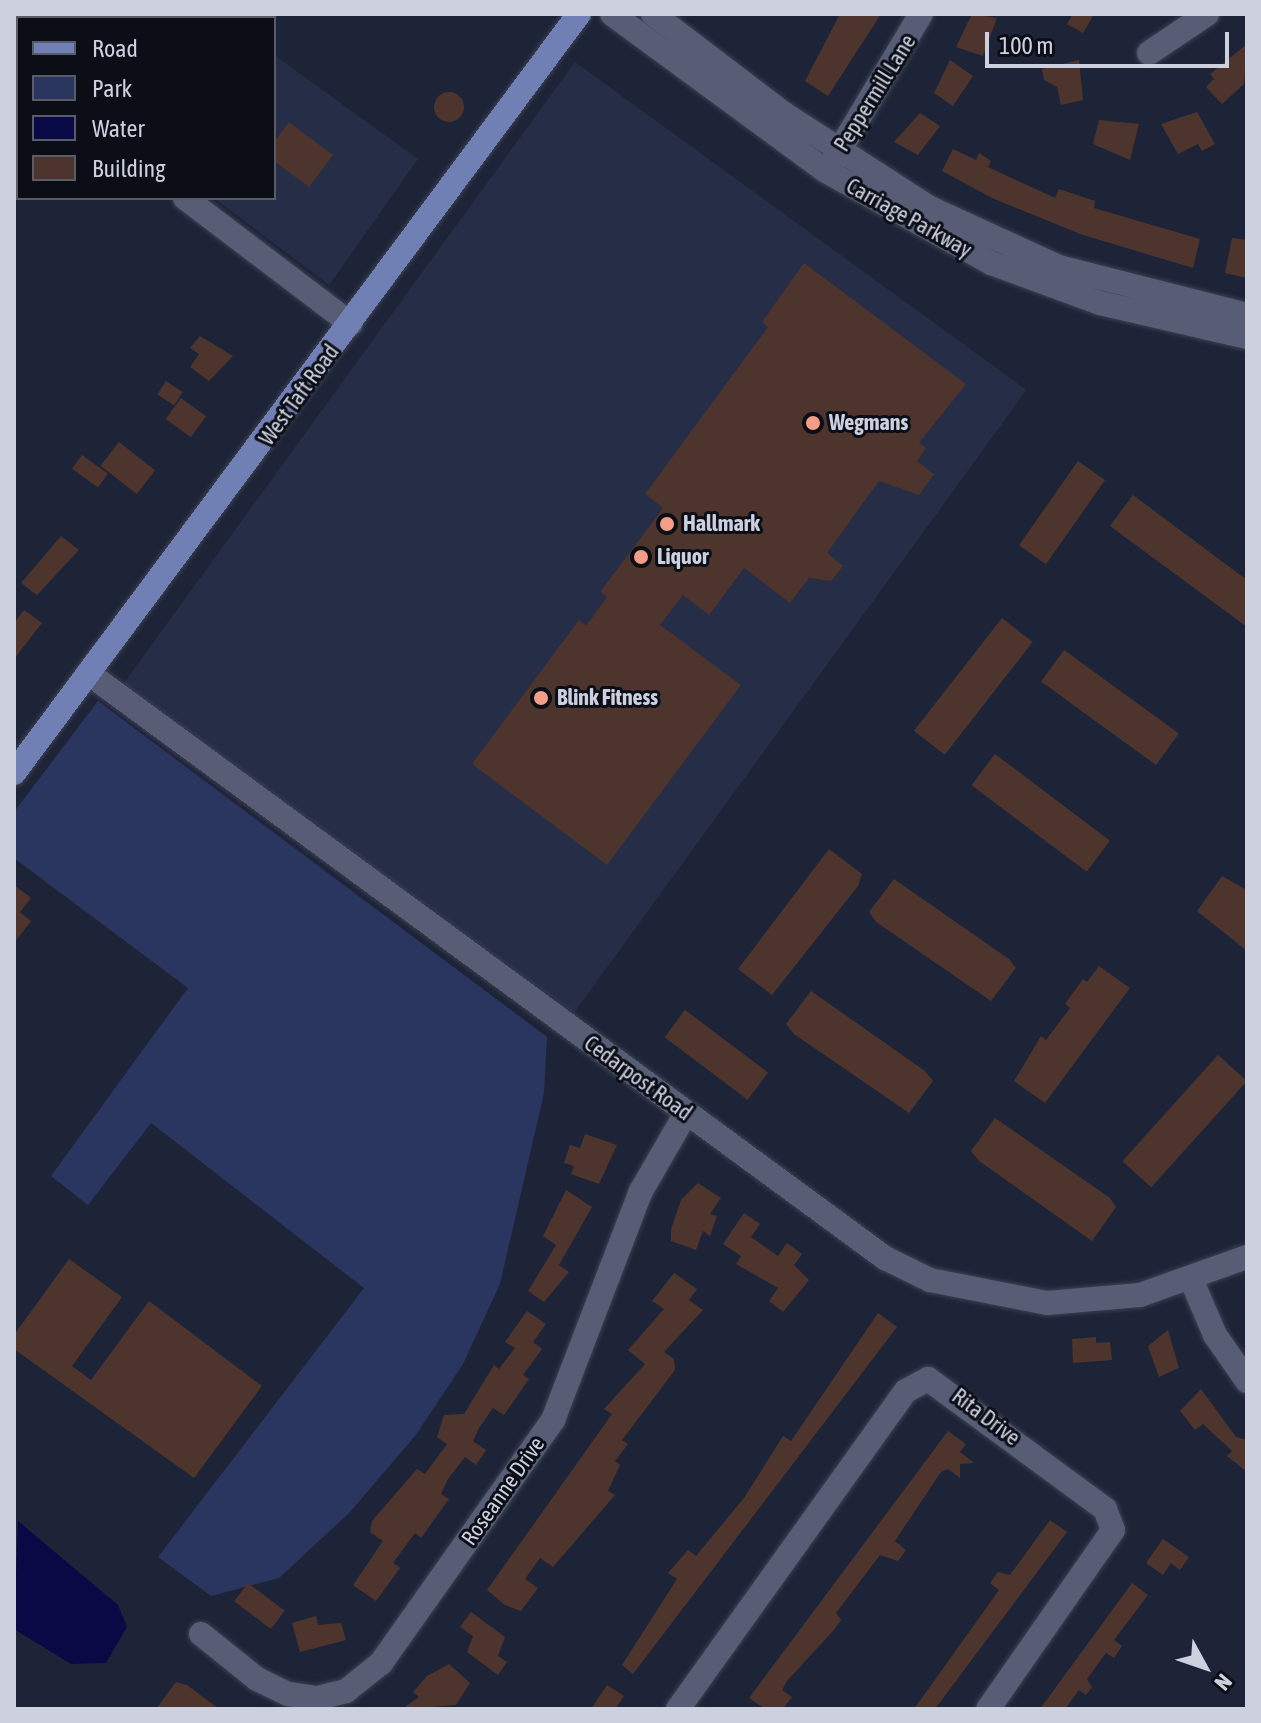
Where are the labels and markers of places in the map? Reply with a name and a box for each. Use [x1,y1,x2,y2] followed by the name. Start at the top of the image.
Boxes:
[829,410,908,436] place label: Wegmans
[804,414,822,432] marker: Wegmans
[683,511,760,537] place label: Hallmark
[658,515,676,533] marker: Hallmark
[657,544,708,570] place label: Liquor
[632,548,650,566] marker: Liquor
[557,685,658,711] place label: Blink Fitness
[532,689,550,707] marker: Blink Fitness

